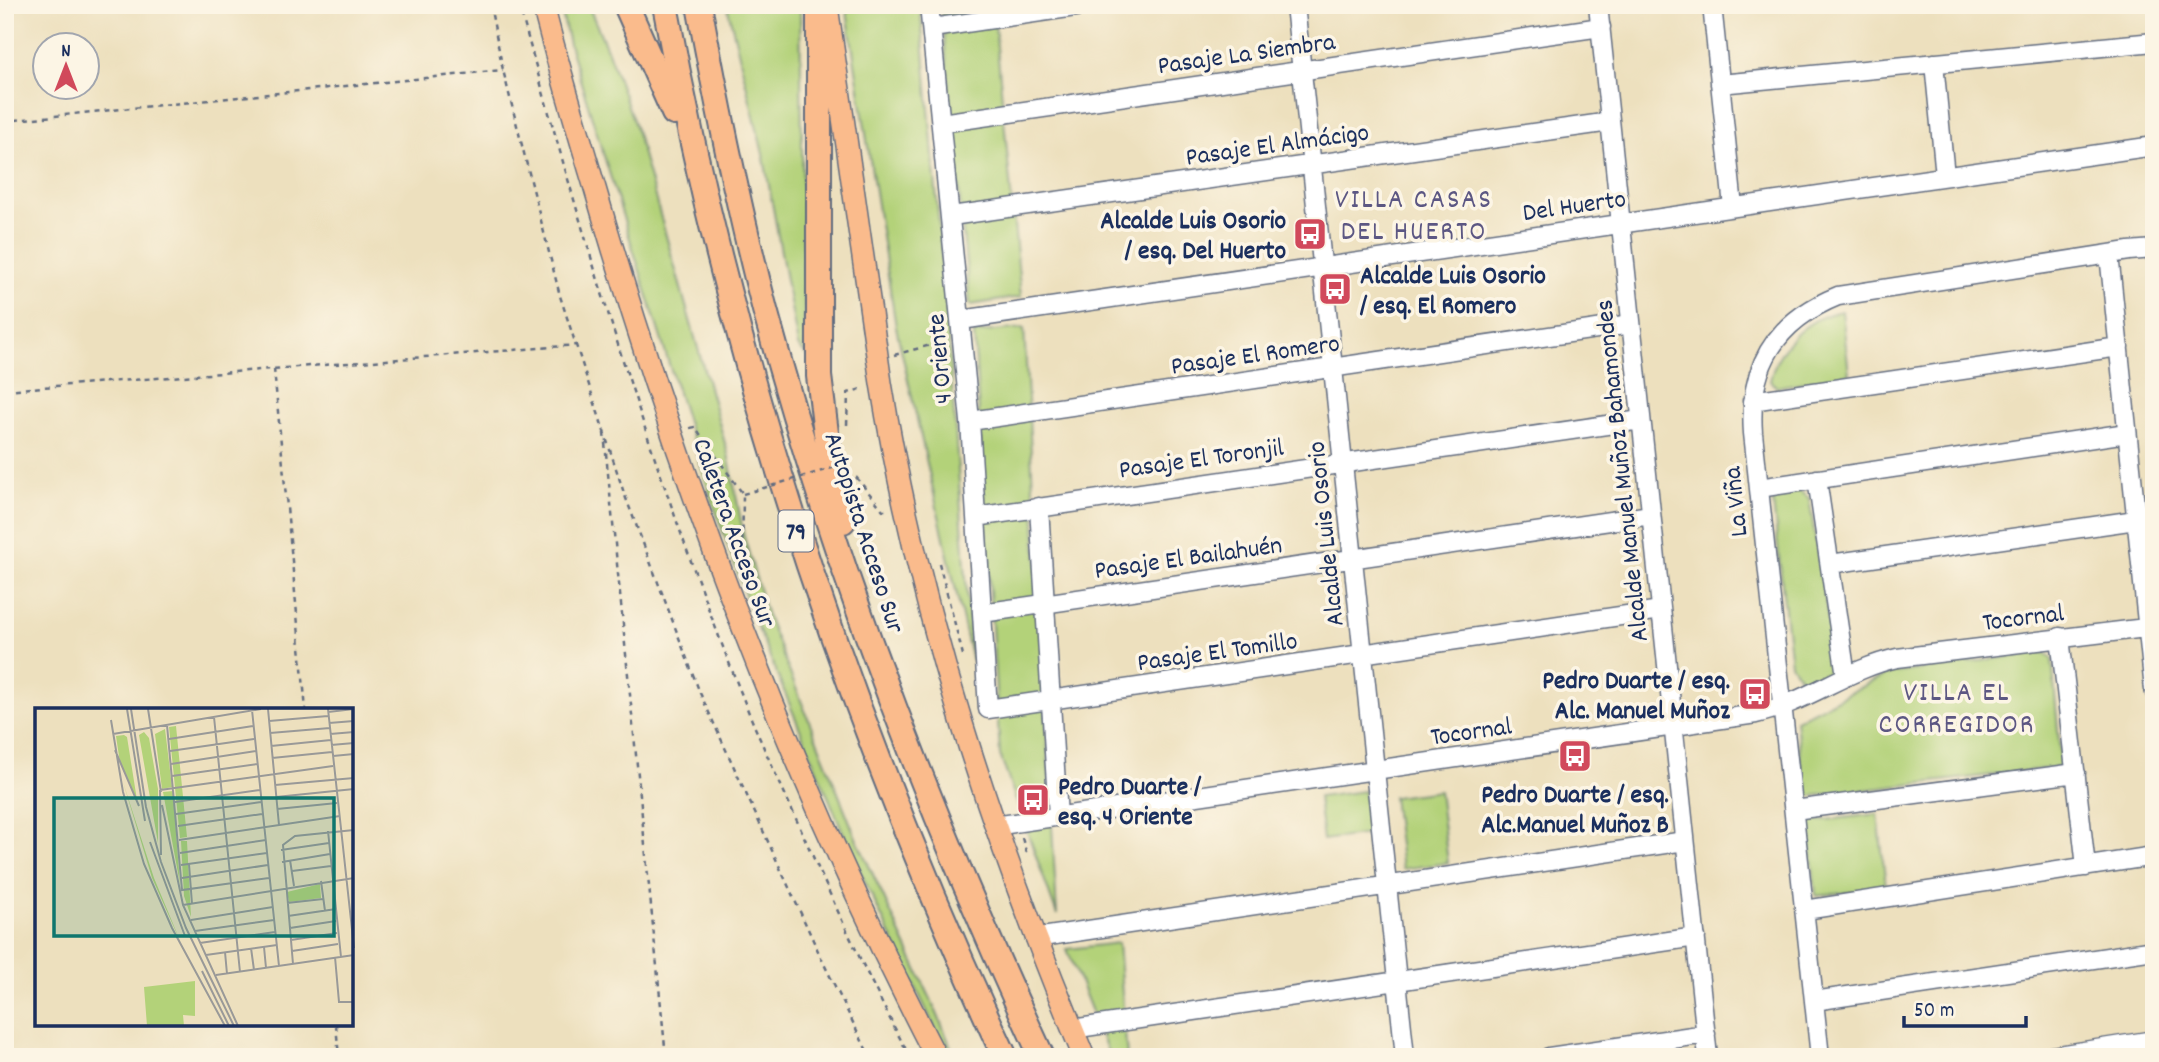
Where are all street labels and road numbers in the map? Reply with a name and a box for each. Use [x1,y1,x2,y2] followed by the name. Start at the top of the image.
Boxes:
[1155,25,1338,86] street label: Pasaje La Siembra
[1183,115,1372,178] street label: Pasaje El Almácigo
[1521,182,1628,233] street label: Del Huerto
[1587,298,1660,643] street label: Alcalde Manuel Muñoz Bahamondes
[919,312,964,405] street label: 4 Oriente
[1169,326,1342,387] street label: Pasaje El Romero
[813,428,913,639] street label: Autopista Acceso Sur
[1117,431,1286,490] street label: Pasaje El Toronjil
[681,433,784,633] street label: Caletera Acceso Sur
[1299,439,1356,628] street label: Alcalde Luis Osorio
[1715,464,1760,539] street label: La Viña
[778,510,814,552] road number: 79
[1092,528,1285,591] street label: Pasaje El Bailahuén
[1981,596,2066,643] street label: Tocornal
[1135,624,1300,683] street label: Pasaje El Tomillo
[1428,709,1515,757] street label: Tocornal

